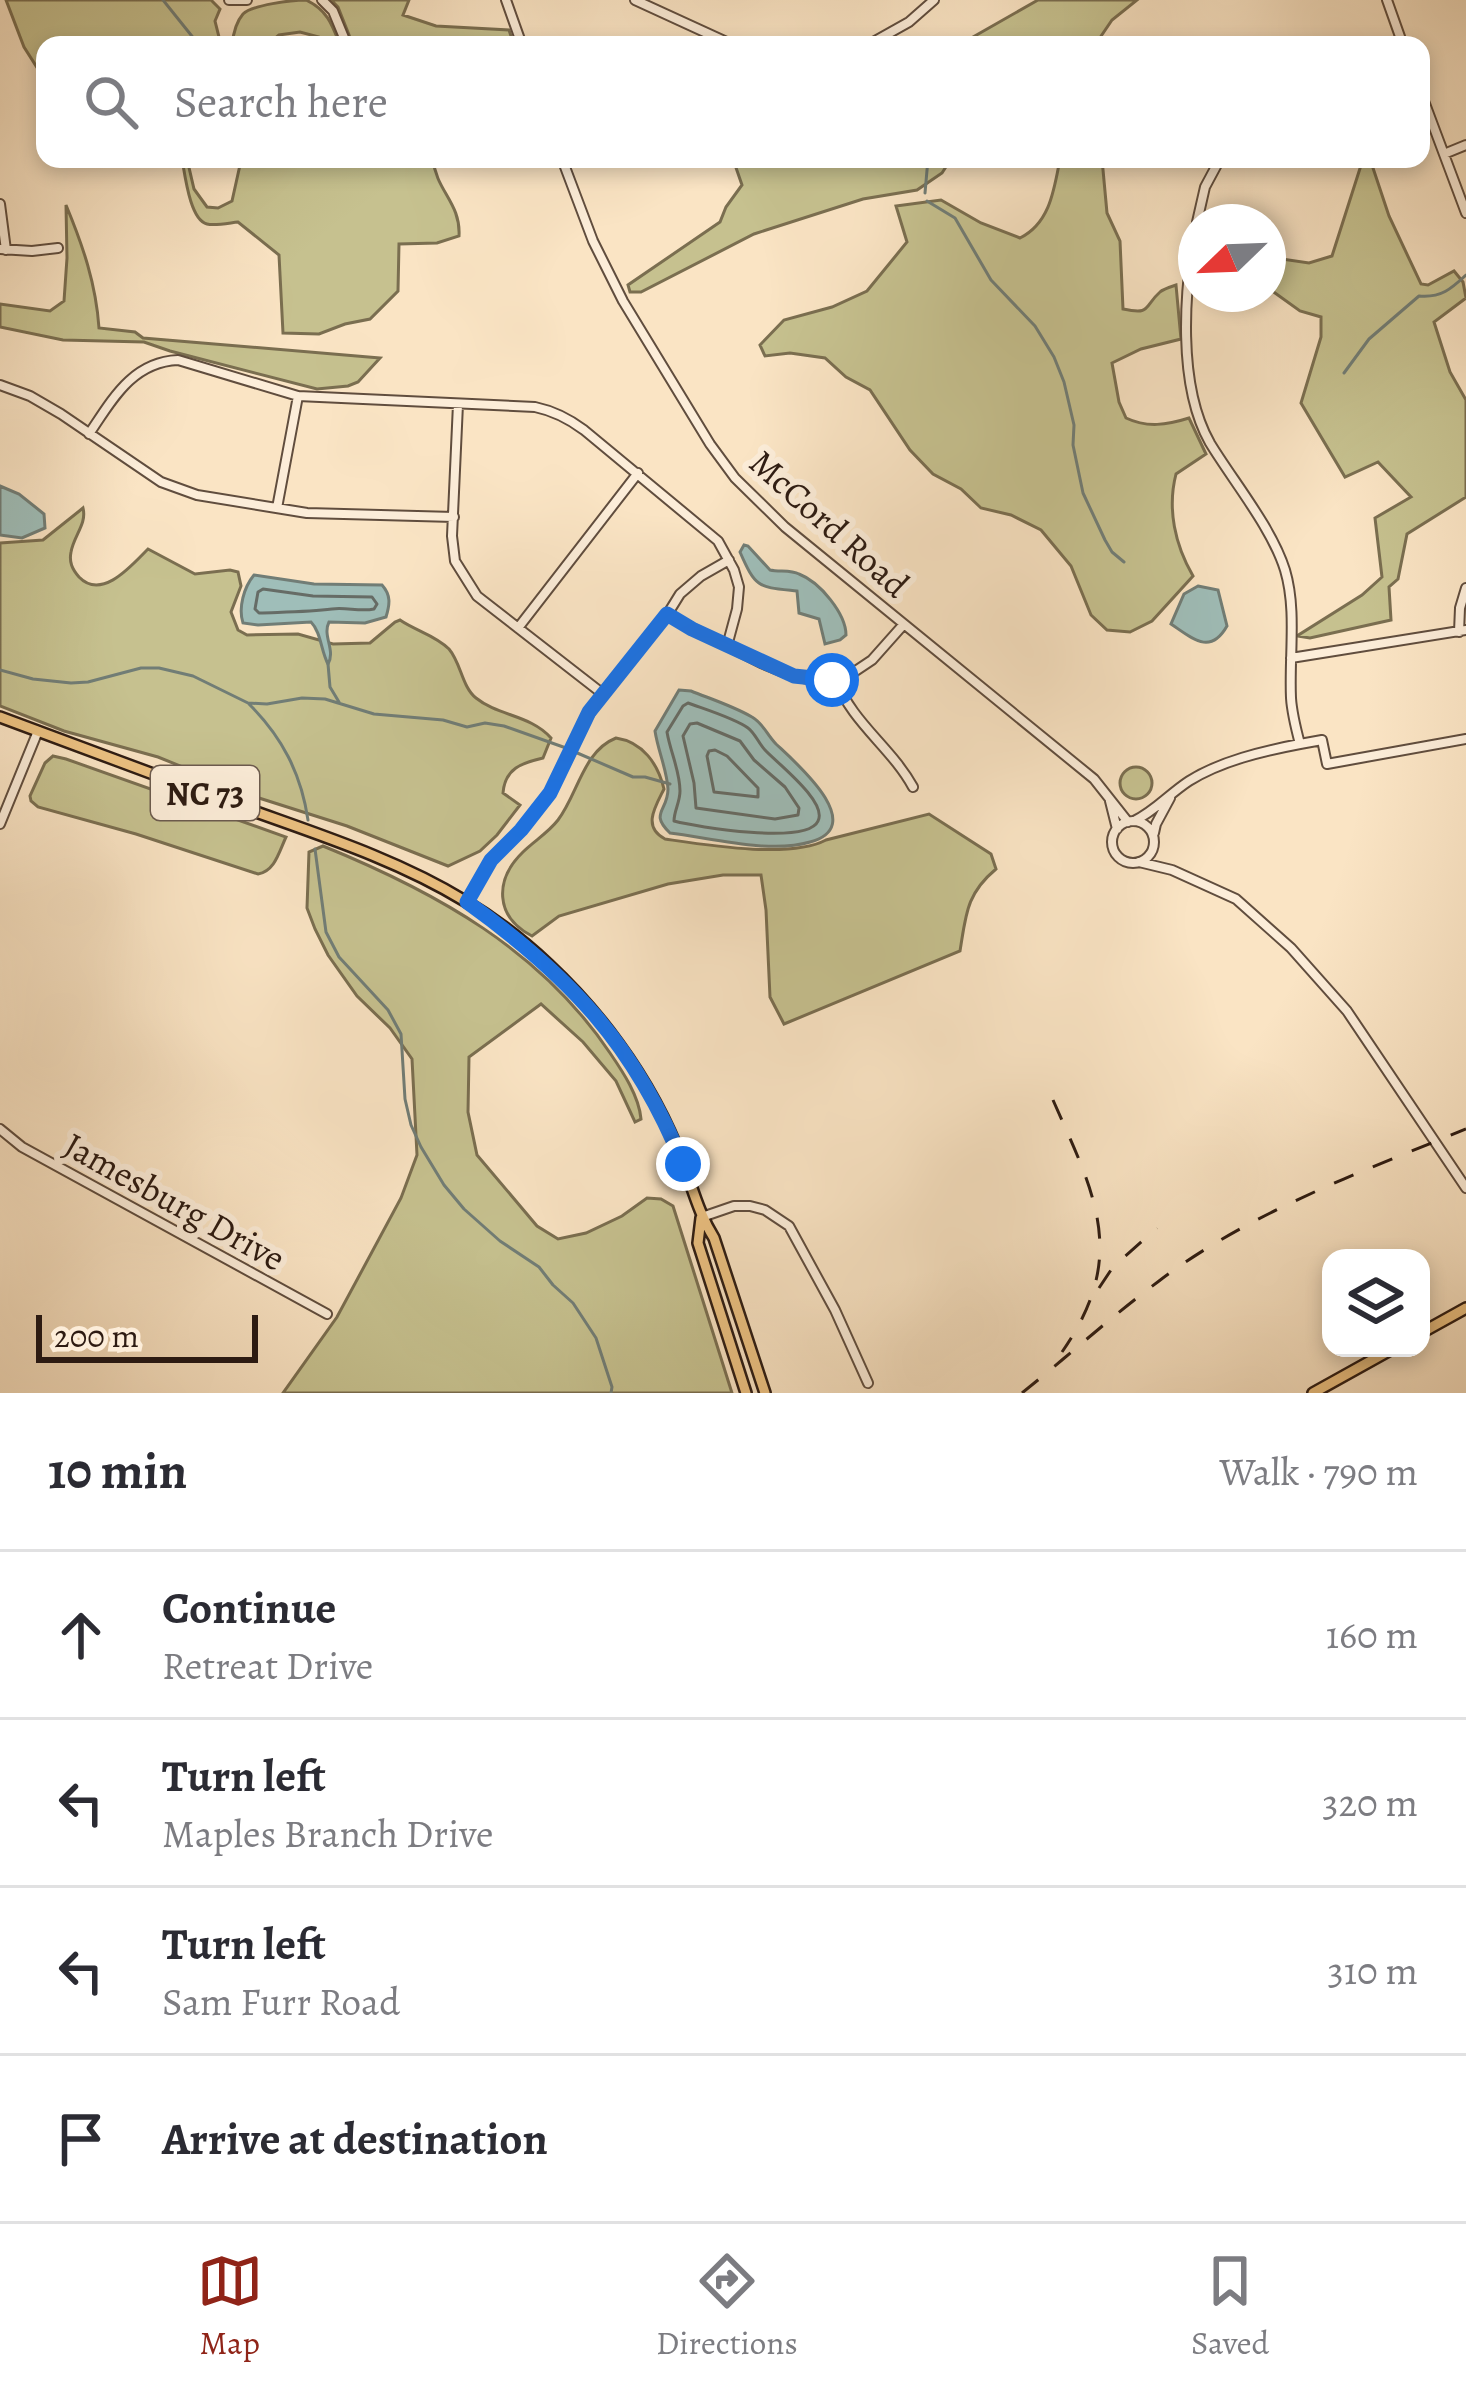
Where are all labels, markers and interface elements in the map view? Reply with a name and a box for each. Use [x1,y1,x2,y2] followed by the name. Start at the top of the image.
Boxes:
[36,36,1430,168] search box
[78,69,144,135] icon: search
[174,71,388,133] text: Search here
[1178,204,1286,312] north arrow
[739,438,921,609] street label: McCord Road
[805,653,859,707] route start
[151,766,259,820] road number: NC 73
[55,1120,294,1282] street label: Jamesburg Drive
[656,1137,710,1191] route end
[1322,1249,1430,1357] map controls
[1322,1249,1430,1357] button: layers
[36,1309,258,1362] scale bar
[54,1313,139,1358] text: 200 m
[48,1436,187,1506] text: 10 min
[1219,1445,1418,1498] text: Walk · 790 m
[162,1577,336,1639] text: Continue
[48,1602,114,1668] icon: ahead
[1326,1608,1418,1661] text: 160 m
[162,1639,373,1692] text: Retreat Drive
[162,1745,326,1807] text: Turn left
[48,1770,114,1836] icon: left
[1322,1776,1418,1829] text: 320 m
[162,1807,493,1860] text: Maples Branch Drive
[162,1913,326,1975] text: Turn left
[48,1938,114,2004] icon: left
[1327,1944,1418,1997] text: 310 m
[162,1975,400,2028] text: Sam Furr Road
[48,2106,114,2172] icon: arrive
[162,2108,548,2170] text: Arrive at destination
[197,2248,263,2365] tab: Map
[656,2248,798,2365] tab: Directions
[1191,2248,1269,2365] tab: Saved

